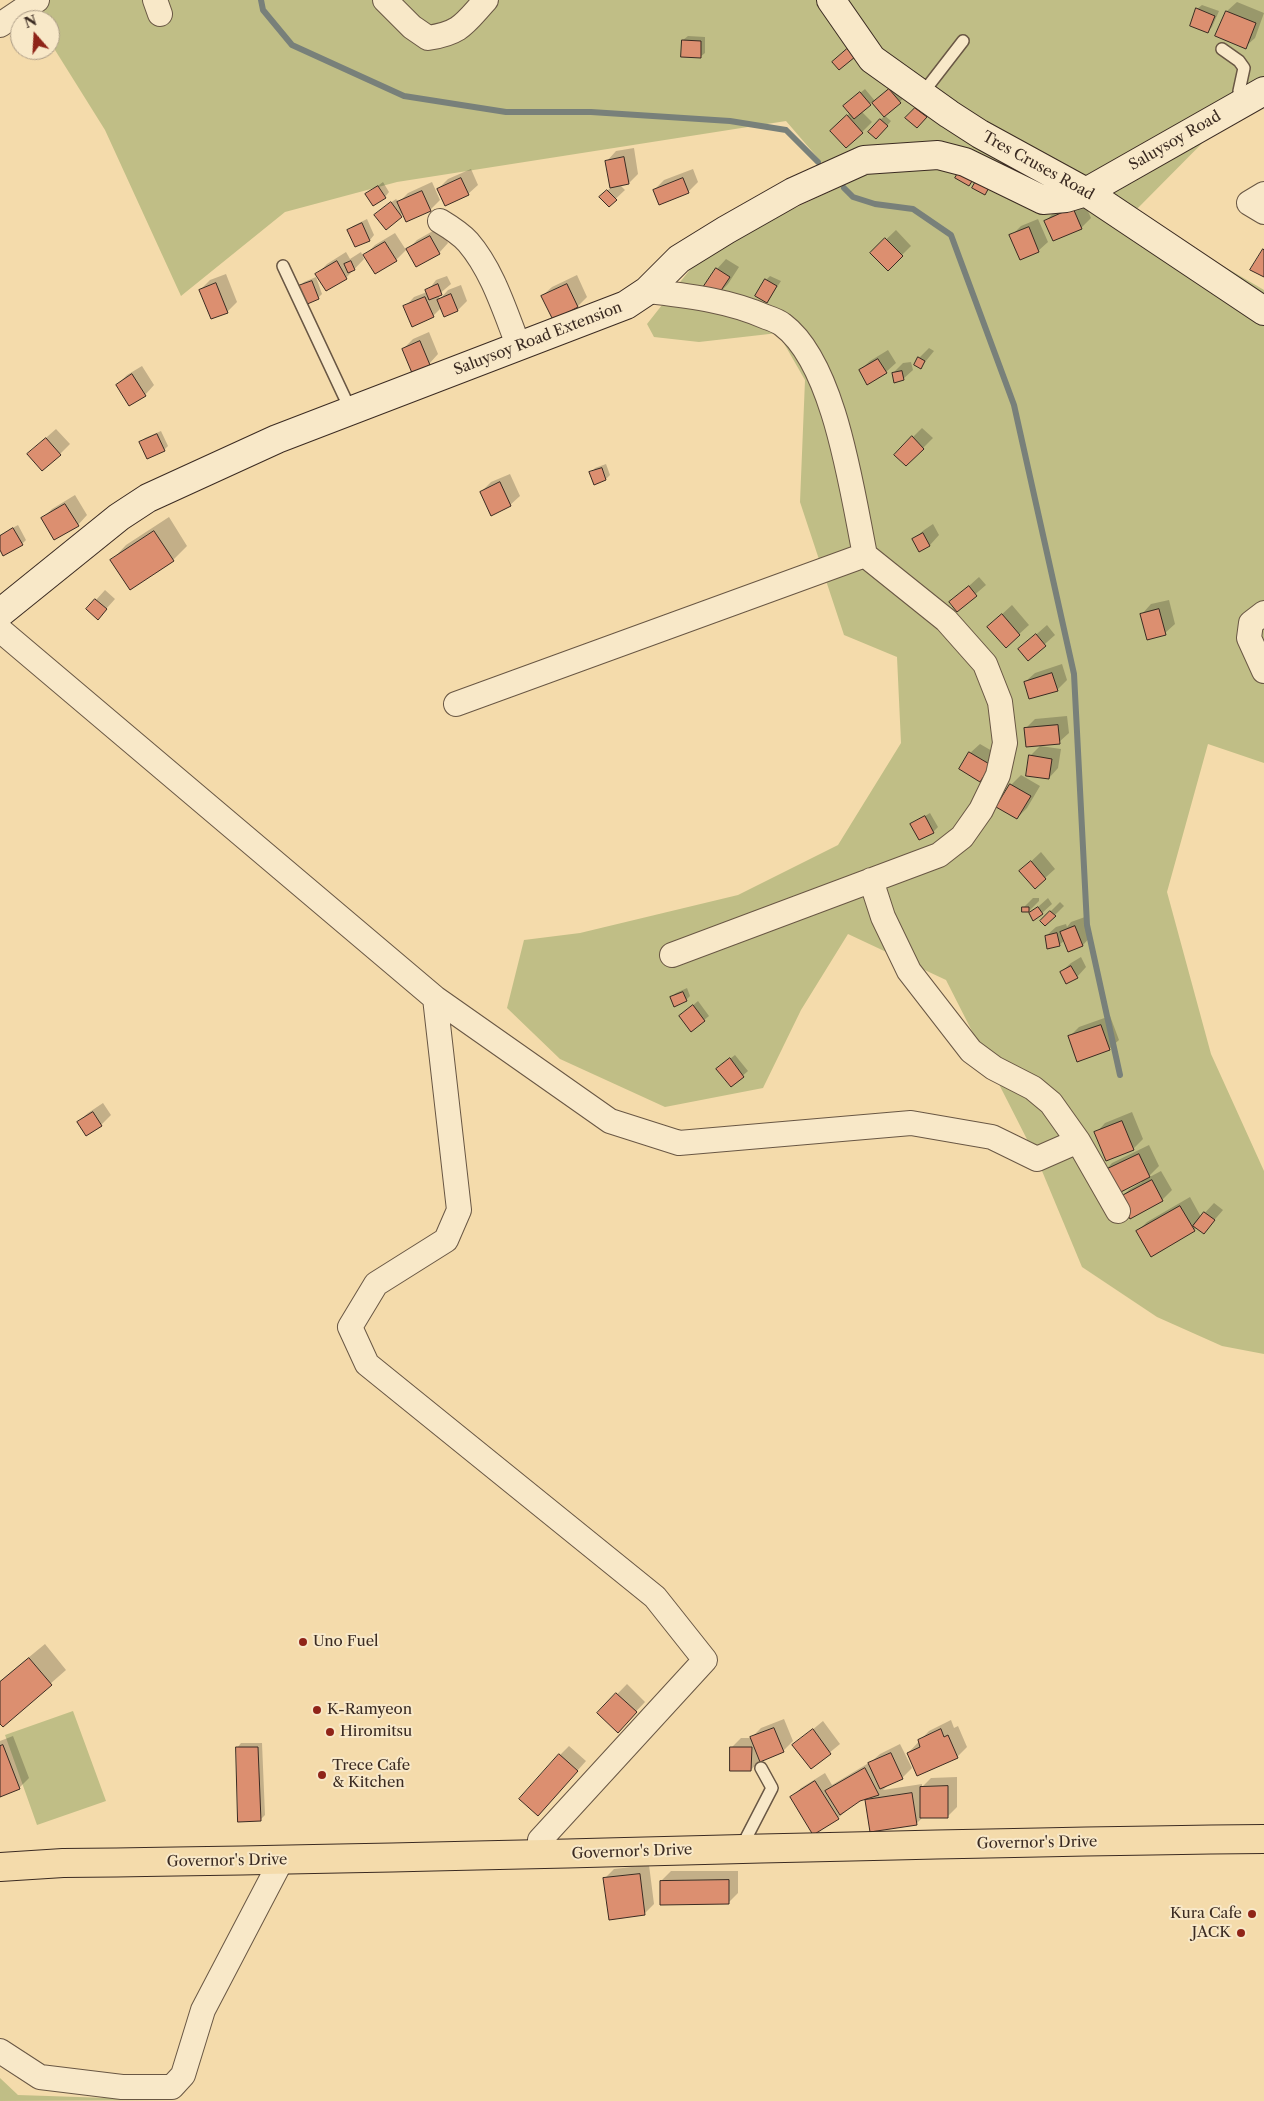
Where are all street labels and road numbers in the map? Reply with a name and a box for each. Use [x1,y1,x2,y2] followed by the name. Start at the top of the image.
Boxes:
[1126,107,1224,175] street label: Saluysoy Road
[979,128,1097,204] street label: Tres Cruses Road
[451,299,625,379] street label: Saluysoy Road Extension
[976,1833,1098,1853] street label: Governor's Drive
[571,1841,693,1863] street label: Governor's Drive
[166,1851,288,1871] street label: Governor's Drive

